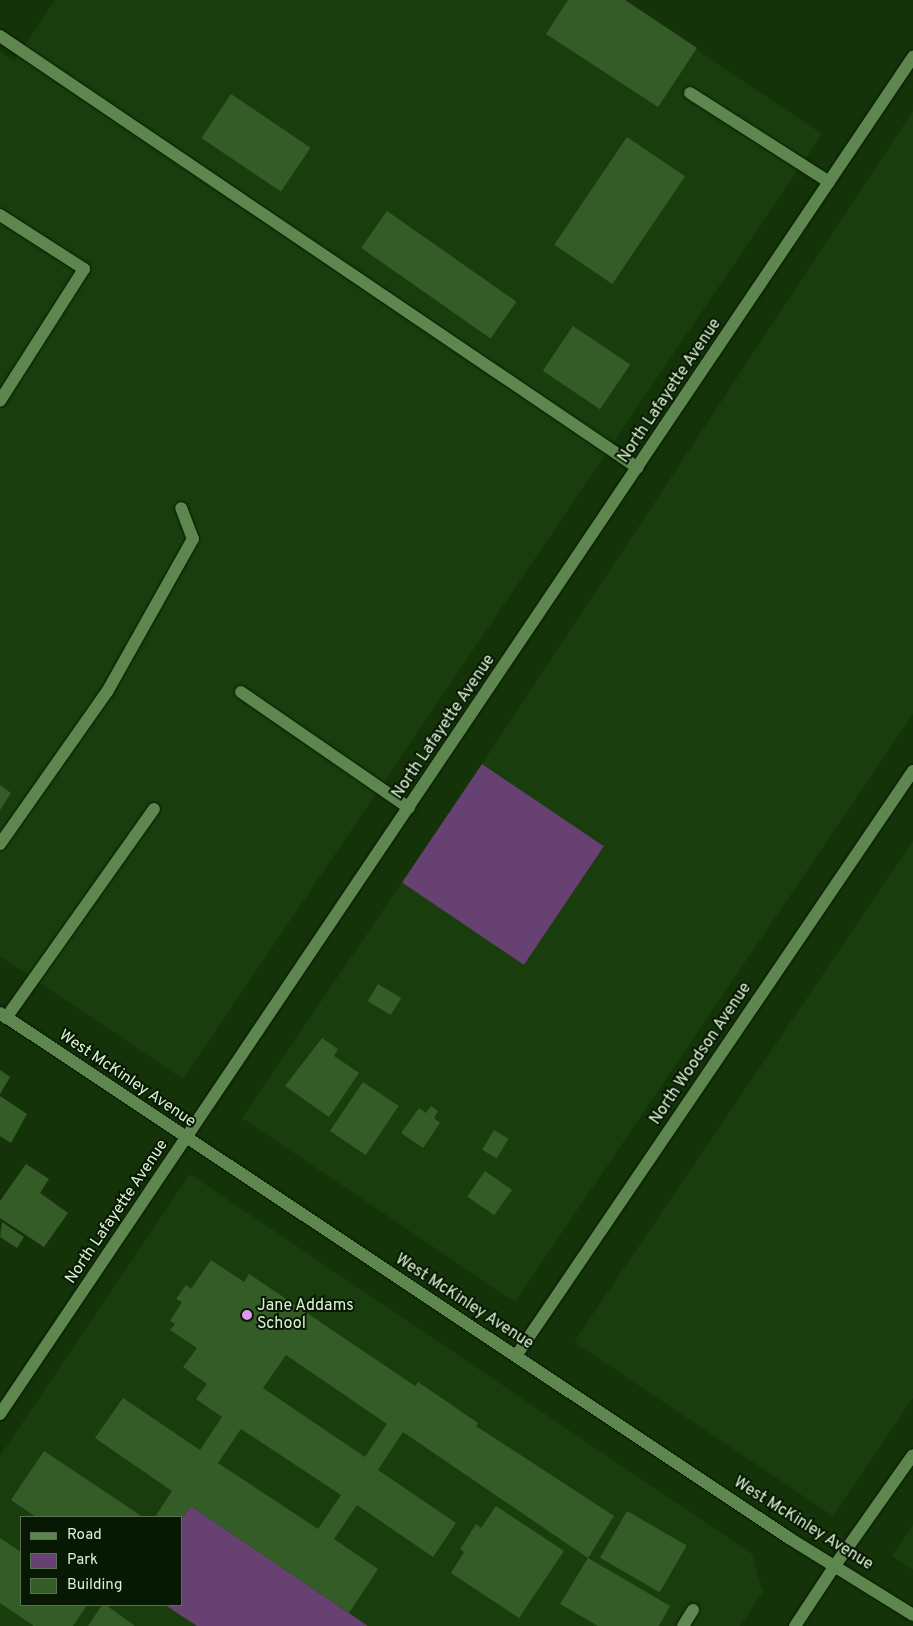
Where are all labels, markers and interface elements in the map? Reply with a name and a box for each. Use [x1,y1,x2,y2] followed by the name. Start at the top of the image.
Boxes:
[614,315,726,467] street label: North Lafayette Avenue
[388,651,500,803] street label: North Lafayette Avenue
[646,979,756,1129] street label: North Woodson Avenue
[55,1026,199,1132] street label: West McKinley Avenue
[61,1136,173,1288] street label: North Lafayette Avenue
[391,1250,537,1354] street label: West McKinley Avenue
[257,1296,354,1334] place label: Jane Addams School
[241,1309,253,1321] marker: Jane Addams School
[729,1473,877,1575] street label: West McKinley Avenue
[20,1516,182,1606] legend
[67,1526,102,1545] text: Road
[67,1551,98,1570] text: Park
[67,1576,122,1595] text: Building

